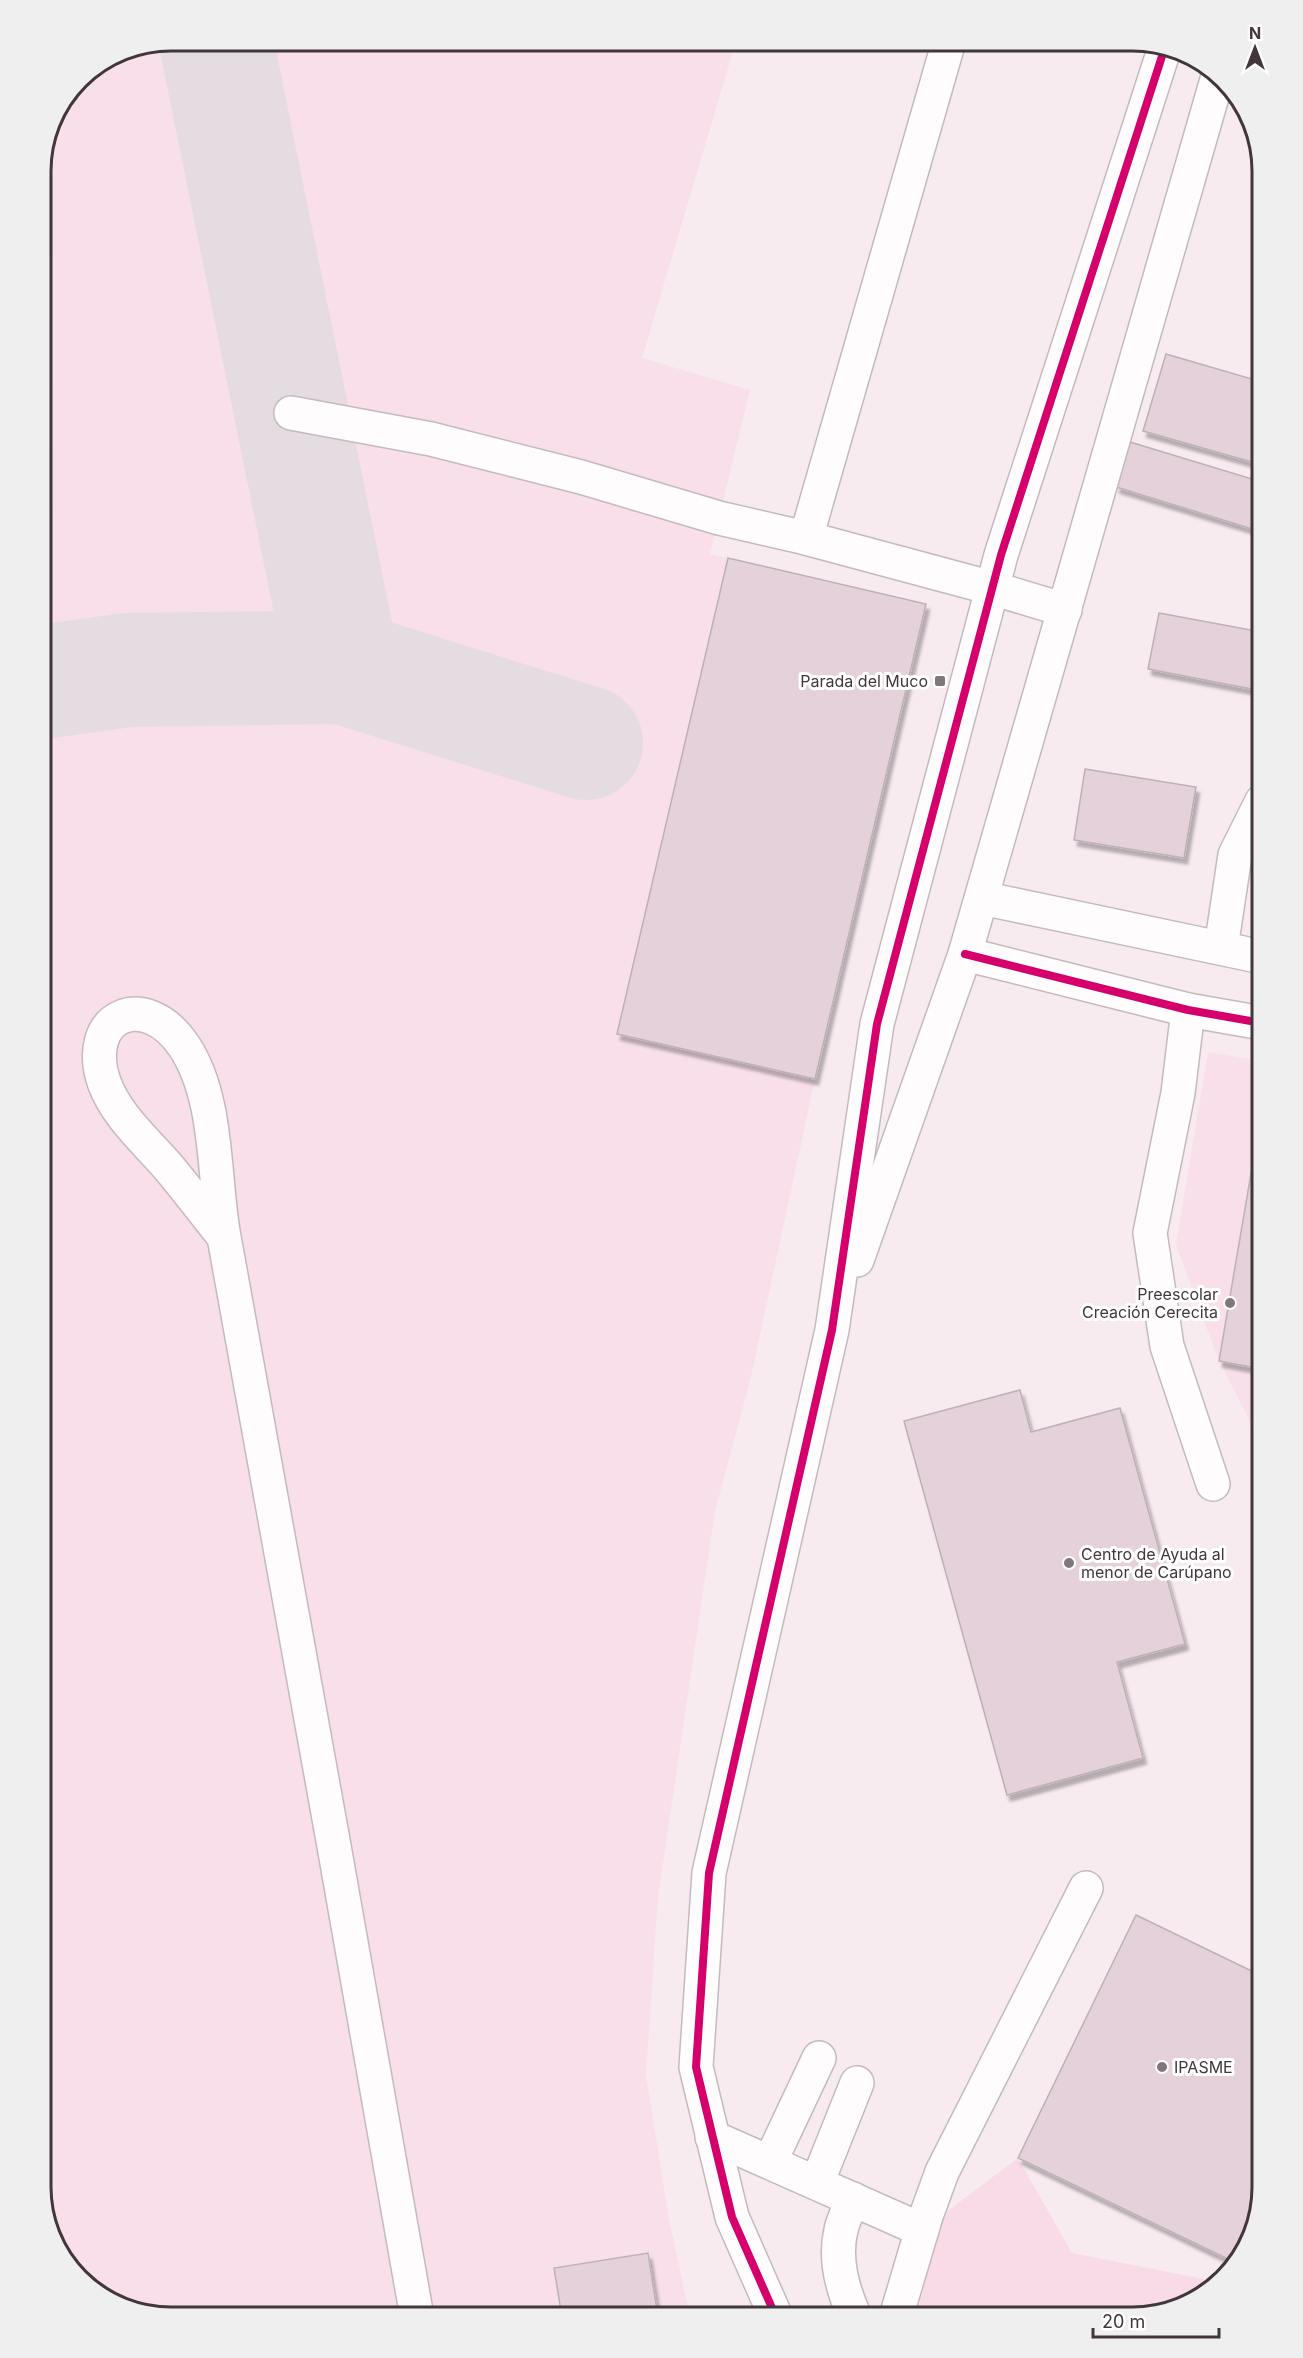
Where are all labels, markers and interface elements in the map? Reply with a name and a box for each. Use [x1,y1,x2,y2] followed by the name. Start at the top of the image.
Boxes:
[1225,18,1285,78] north arrow
[1249,23,1261,43] text: N
[800,671,928,691] place label: Parada del Muco
[933,674,947,688] marker: Parada del Muco
[1082,1284,1218,1322] place label: Preescolar Creación Cerecita
[1223,1296,1237,1310] marker: Preescolar Creación Cerecita
[1081,1544,1232,1582] place label: Centro de Ayuda al menor de Carúpano
[1062,1556,1076,1570] marker: Centro de Ayuda al menor de Carúpano
[1174,2057,1233,2077] place label: IPASME
[1155,2060,1169,2074] marker: IPASME
[1093,2301,1219,2339] scale bar
[1102,2311,1145,2332] text: 20 m

